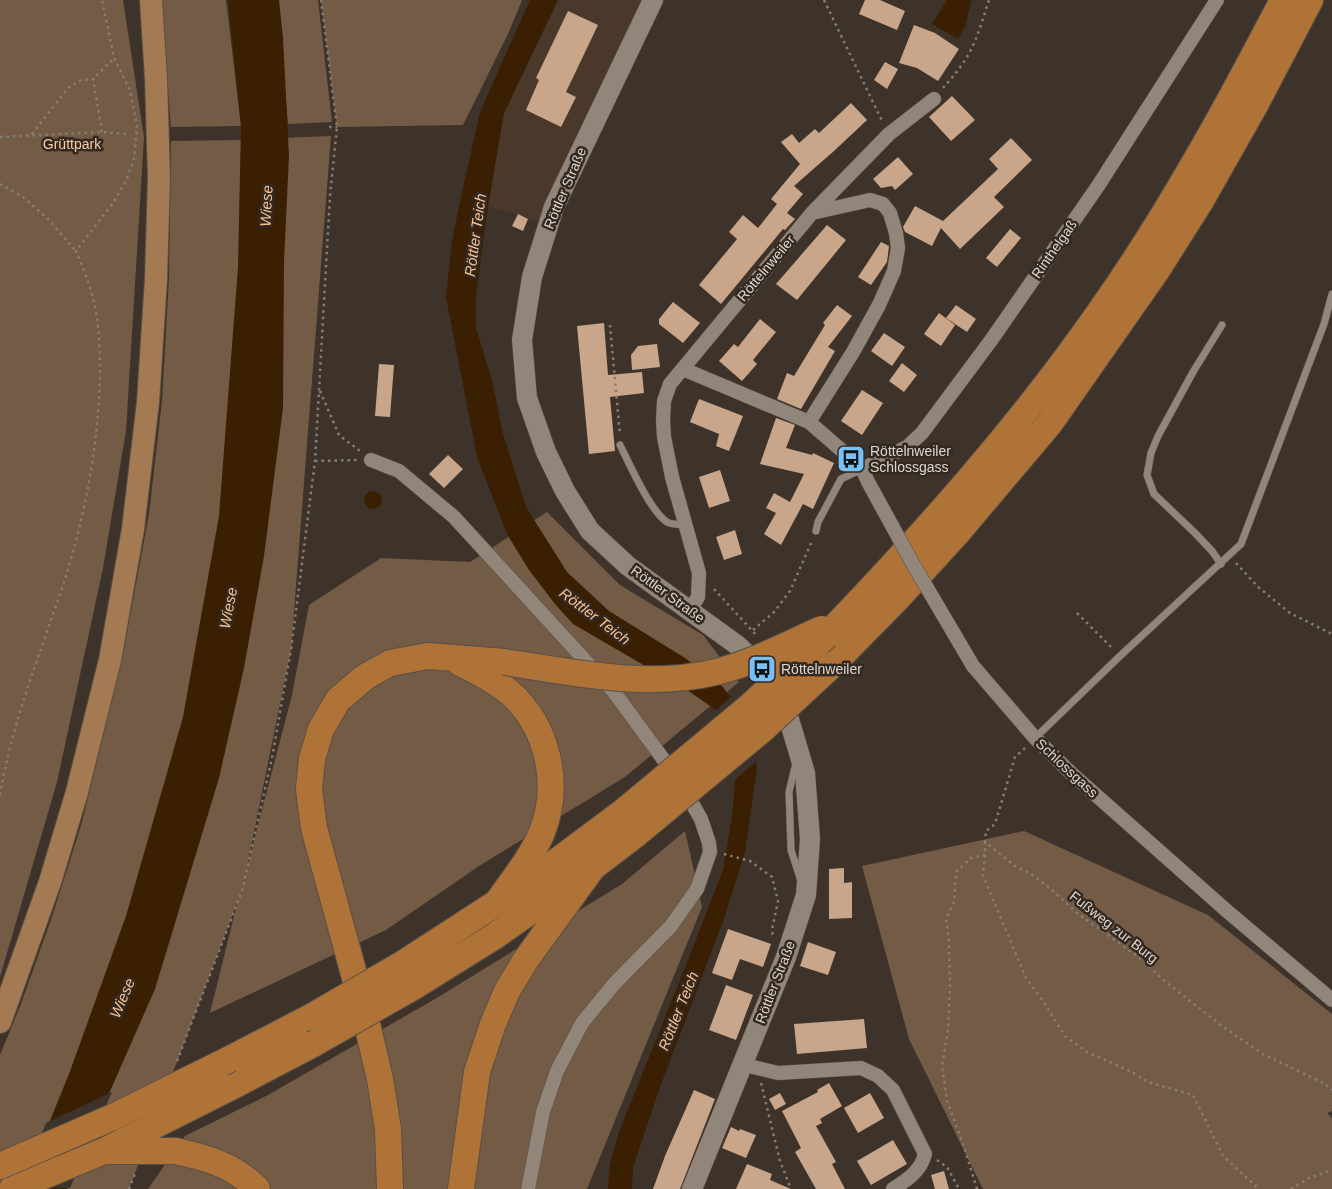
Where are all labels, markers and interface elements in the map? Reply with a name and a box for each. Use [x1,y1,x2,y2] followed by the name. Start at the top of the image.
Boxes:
[43,136,102,152] park label: Grüttpark
[541,145,589,231] street label: Röttler Straße
[256,185,276,227] water label: Wiese
[461,192,489,278] water label: Röttler Teich
[1028,217,1080,281] street label: Rinthelgaß
[734,232,798,304] street label: Röttelnweiler
[870,443,951,475] place label: Röttelnweiler Schlossgass
[836,444,866,474] bus stop icon: Röttelnweiler Schlossgass
[628,562,708,626] street label: Röttler Straße
[556,584,634,648] water label: Röttler Teich
[216,586,240,630] water label: Wiese
[747,654,777,684] bus stop icon: Röttelnweiler
[781,661,862,677] place label: Röttelnweiler
[1033,735,1101,801] street label: Schlossgass
[1067,888,1161,966] street label: Fußweg zur Burg
[752,938,798,1026] street label: Röttler Straße
[654,969,702,1053] water label: Röttler Teich
[106,976,138,1020] water label: Wiese

